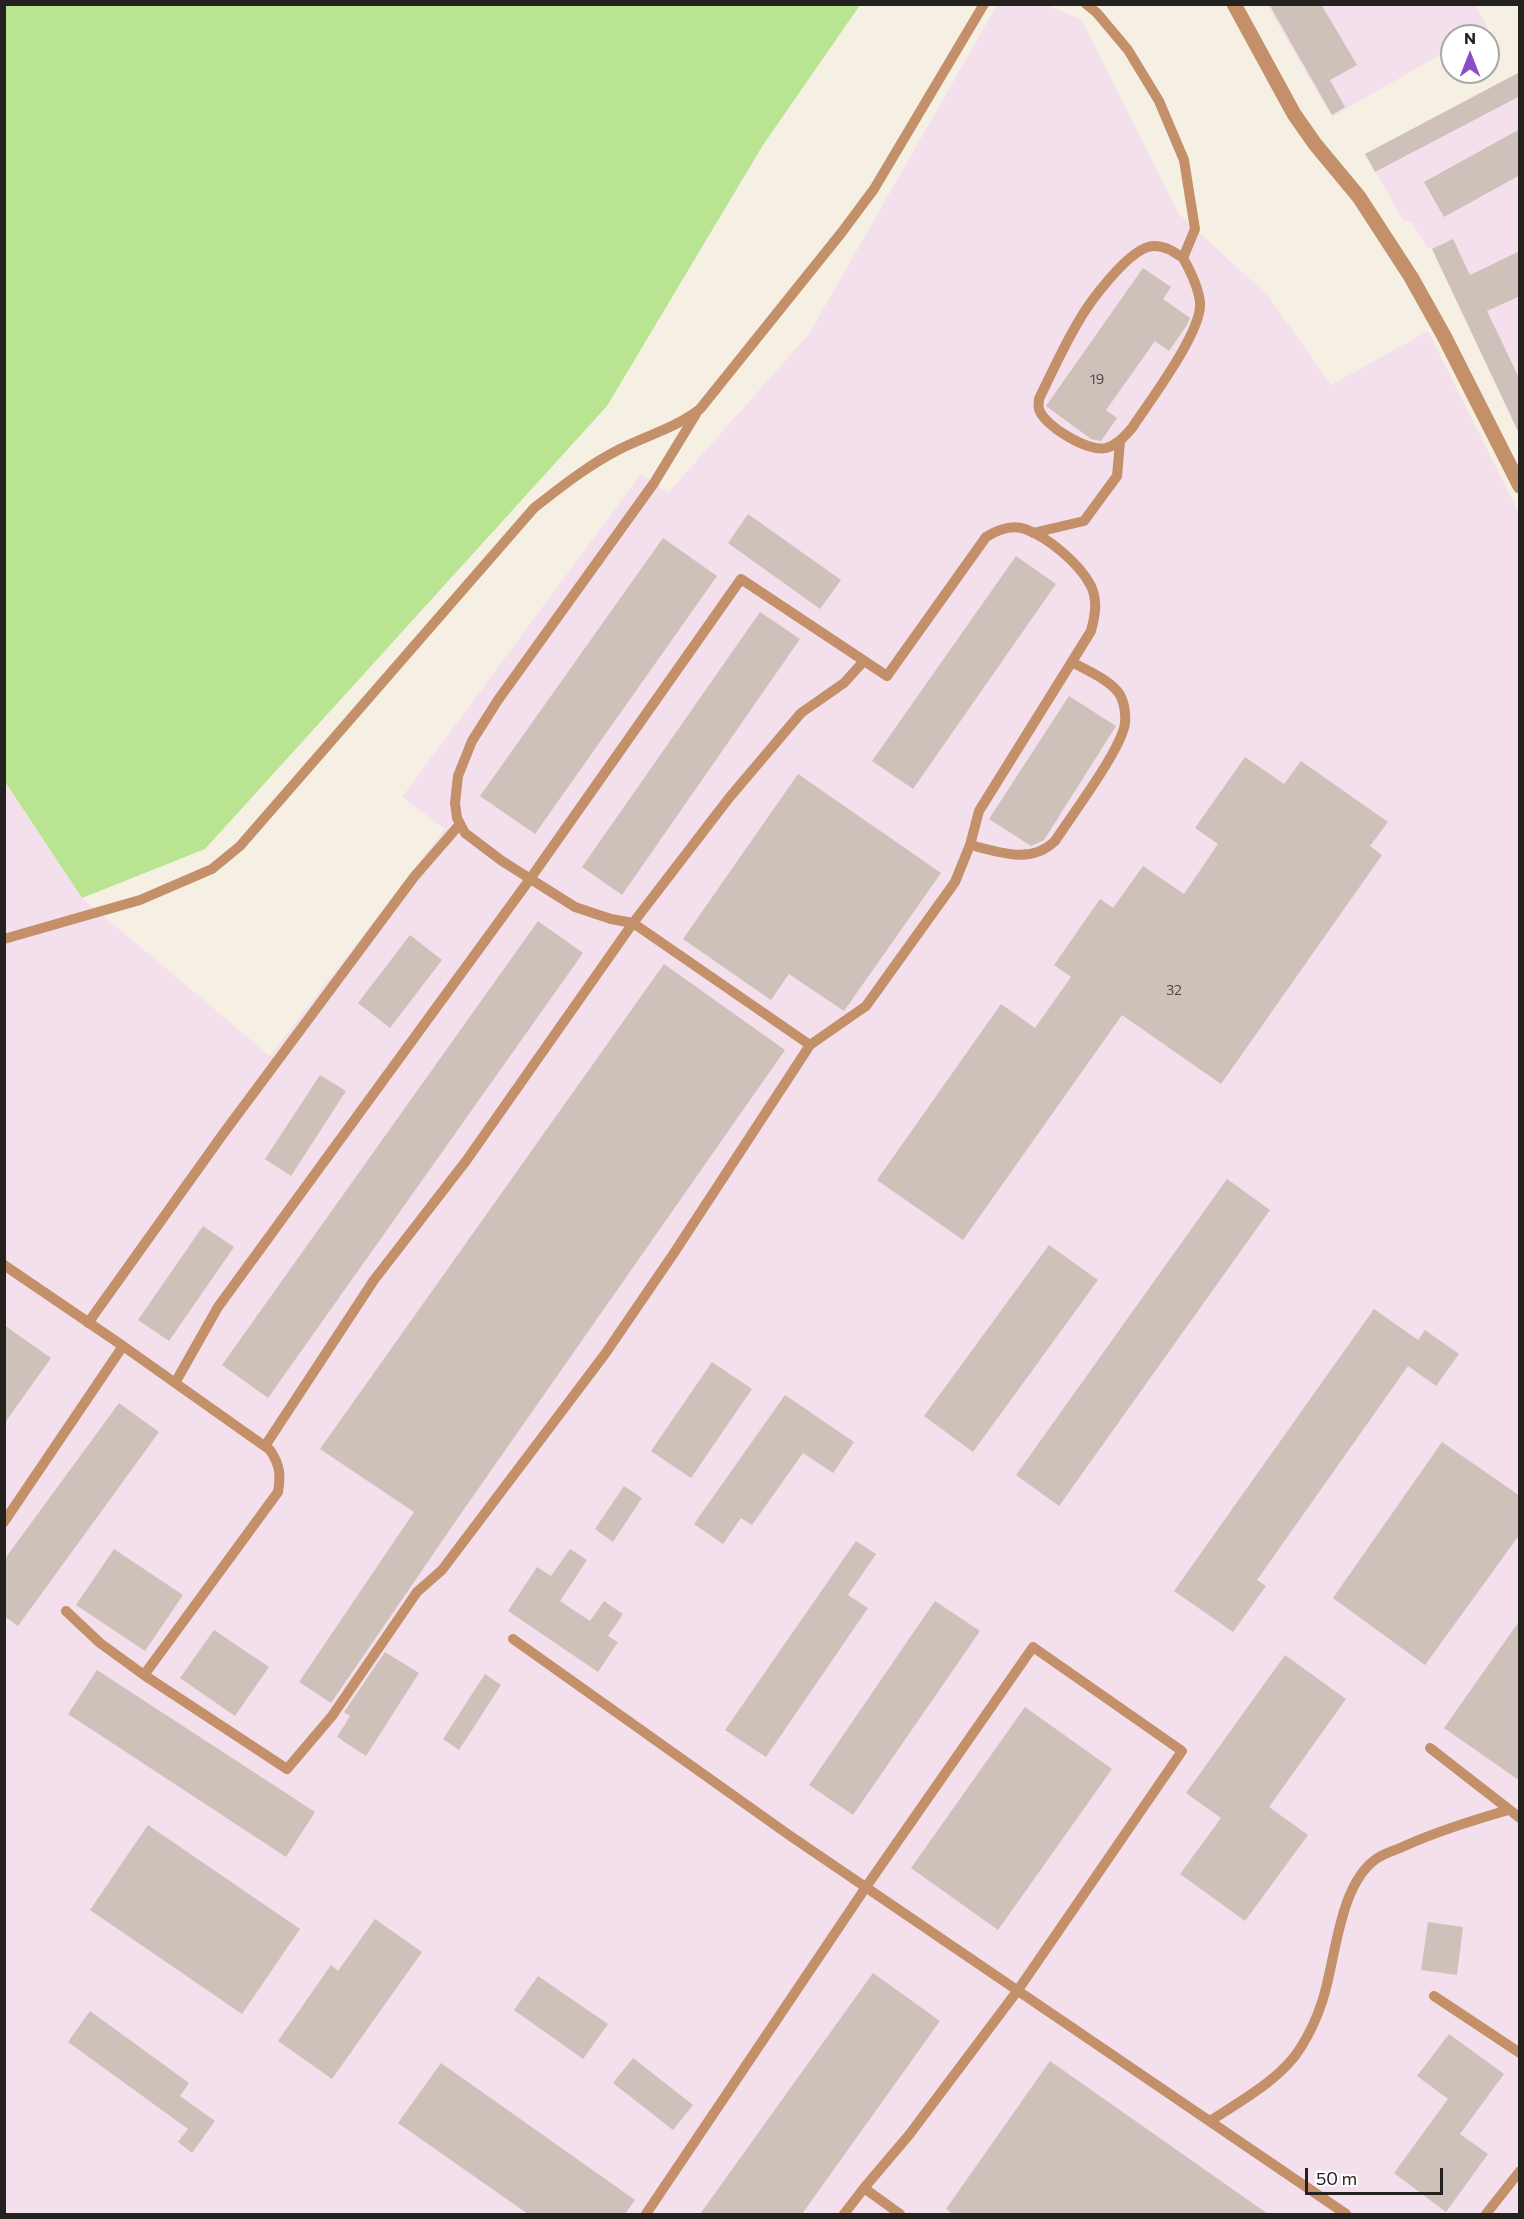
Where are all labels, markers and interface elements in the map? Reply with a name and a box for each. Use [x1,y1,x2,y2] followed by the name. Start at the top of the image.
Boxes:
[1440,24,1500,84] north arrow
[1464,28,1476,47] text: N
[1090,371,1104,387] house number: 19
[1166,982,1182,998] house number: 32
[1308,2156,1446,2194] scale bar
[1316,2167,1357,2189] text: 50 m

